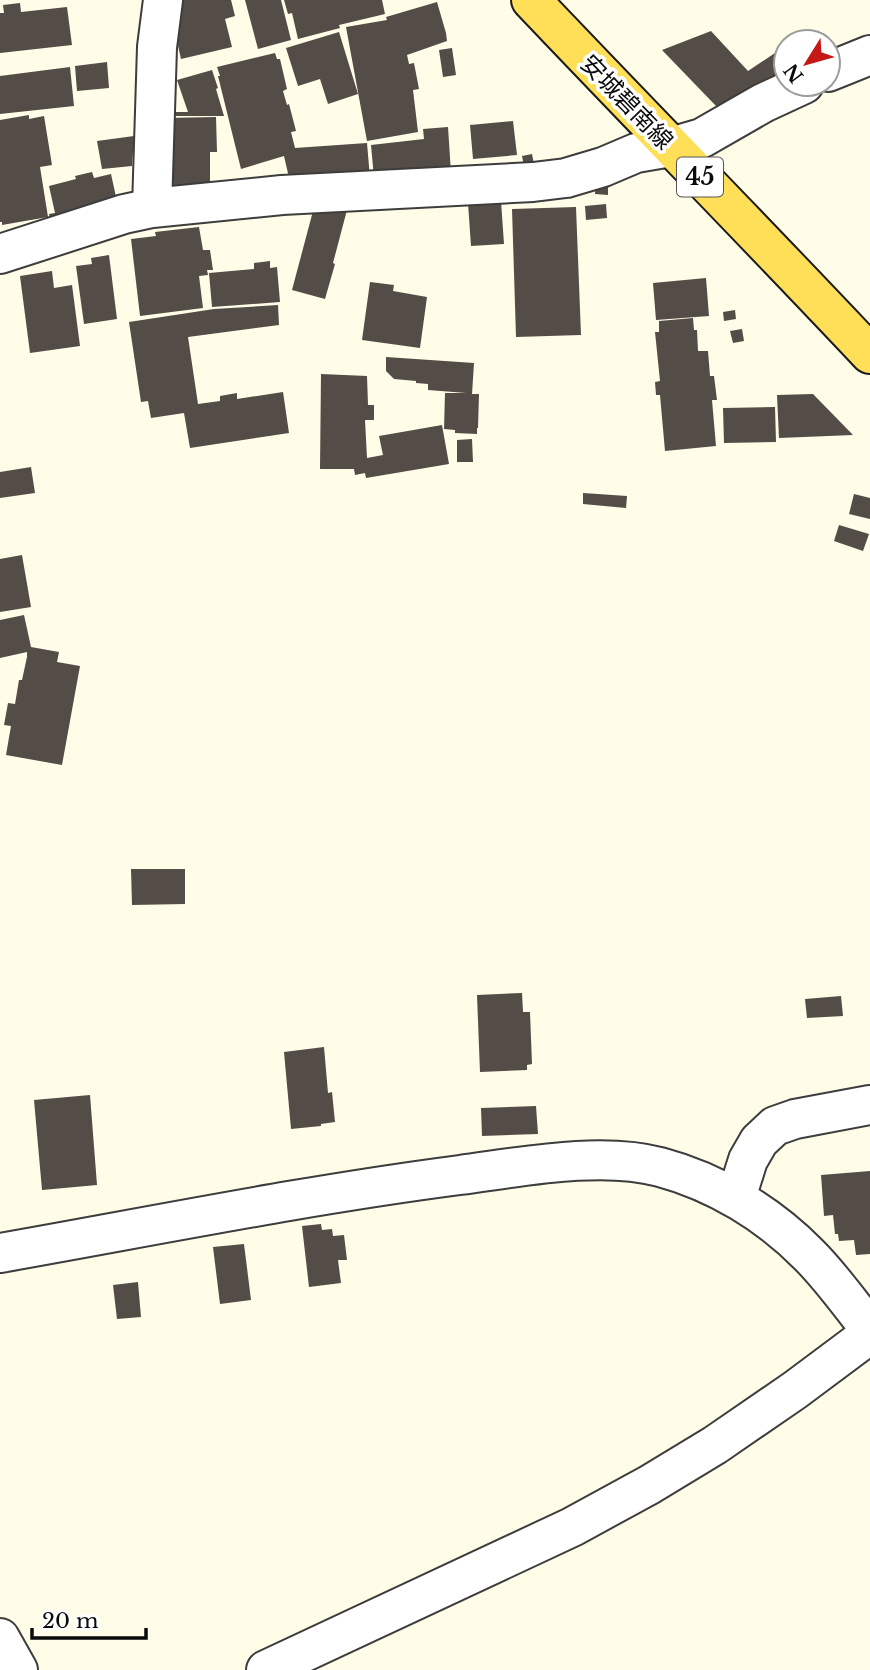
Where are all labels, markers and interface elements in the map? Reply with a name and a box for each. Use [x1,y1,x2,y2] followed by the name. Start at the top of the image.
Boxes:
[772,28,842,98] north arrow
[575,49,679,155] street label: 安城碧南線
[779,59,808,87] text: N
[677,158,723,196] road number: 45
[32,1596,145,1640] scale bar
[42,1608,99,1634] text: 20 m

